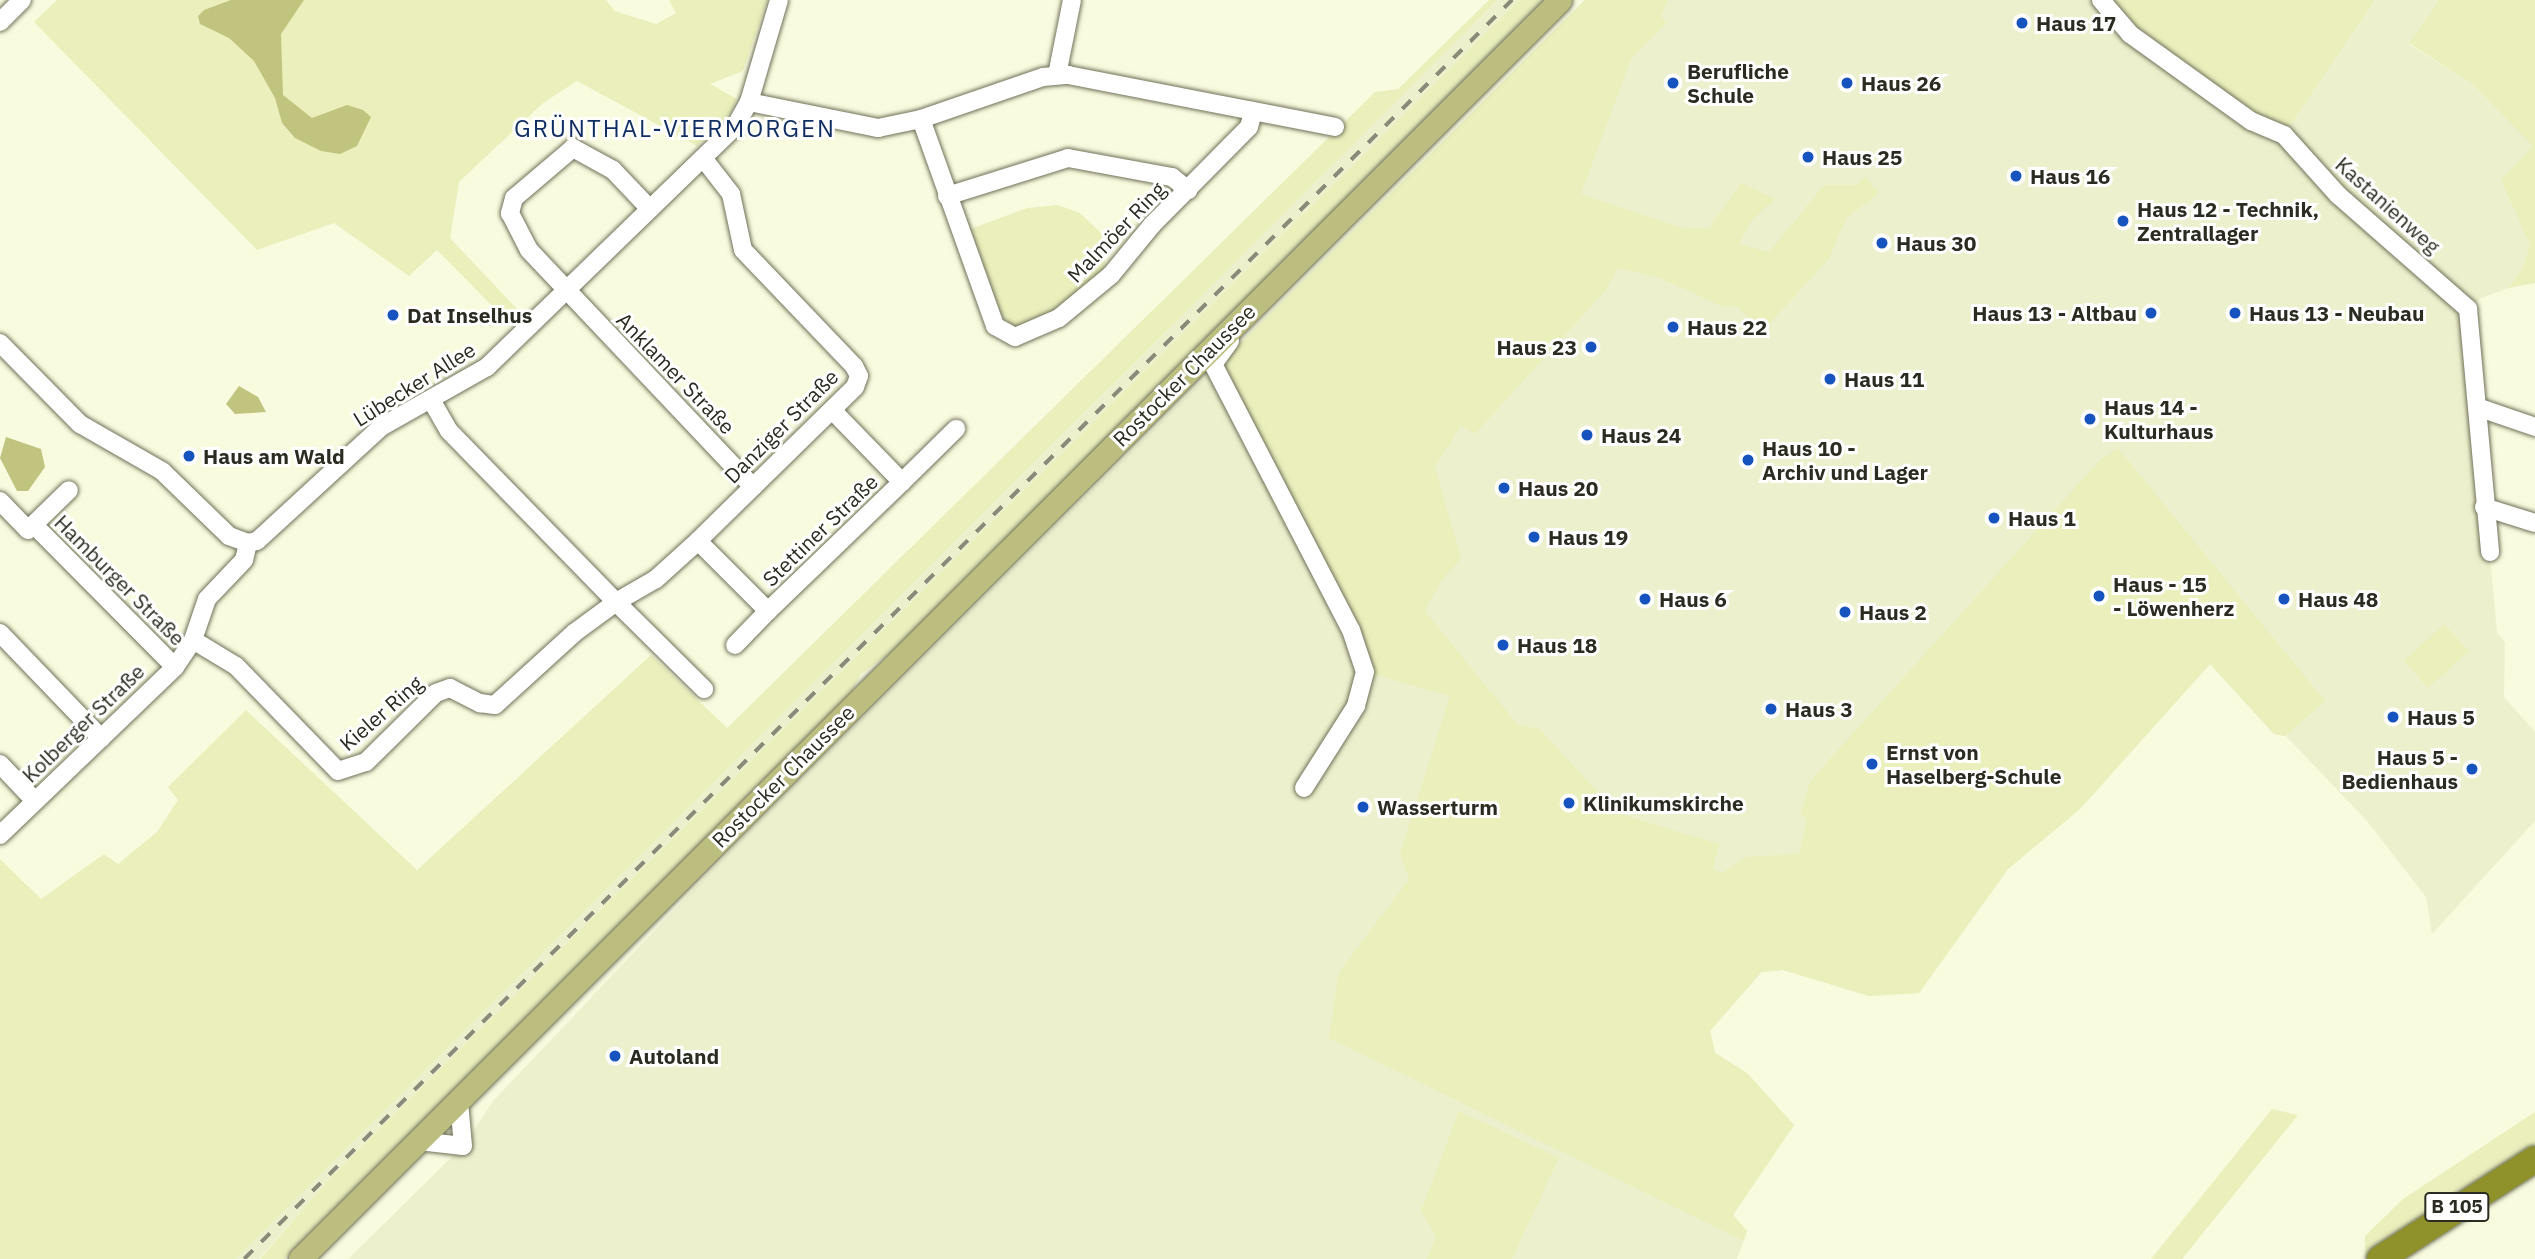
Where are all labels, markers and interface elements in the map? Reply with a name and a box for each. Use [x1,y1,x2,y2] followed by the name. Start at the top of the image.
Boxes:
[2036,10,2116,36] place label: Haus 17
[2014,15,2030,31] marker: Haus 17
[1687,58,1789,108] place label: Berufliche Schule
[1861,70,1941,96] place label: Haus 26
[1665,75,1681,91] marker: Berufliche Schule
[1839,75,1855,91] marker: Haus 26
[516,115,834,143] district label: GRÜNTHAL-VIERMORGEN
[1822,144,1902,170] place label: Haus 25
[1800,149,1816,165] marker: Haus 25
[2331,151,2445,259] street label: Kastanienweg
[2030,163,2110,189] place label: Haus 16
[2008,168,2024,184] marker: Haus 16
[1062,177,1170,287] street label: Malmöer Ring
[2137,196,2319,246] place label: Haus 12 - Technik, Zentrallager
[2115,213,2131,229] marker: Haus 12 - Technik, Zentrallager
[1896,230,1976,256] place label: Haus 30
[1874,235,1890,251] marker: Haus 30
[1108,299,1260,451] street label: Rostocker Chaussee
[1972,300,2137,326] place label: Haus 13 - Altbau
[2249,300,2425,326] place label: Haus 13 - Neubau
[407,302,532,328] place label: Dat Inselhus
[2143,305,2159,321] marker: Haus 13 - Altbau
[2227,305,2243,321] marker: Haus 13 - Neubau
[385,307,401,323] marker: Dat Inselhus
[612,307,740,439] street label: Anklamer Straße
[1687,314,1767,340] place label: Haus 22
[1665,319,1681,335] marker: Haus 22
[1497,334,1577,360] place label: Haus 23
[348,336,480,432] street label: Lübecker Allee
[1583,339,1599,355] marker: Haus 23
[719,364,843,488] street label: Danziger Straße
[1844,366,1924,392] place label: Haus 11
[1822,371,1838,387] marker: Haus 11
[2104,394,2214,444] place label: Haus 14 - Kulturhaus
[2082,411,2098,427] marker: Haus 14 - Kulturhaus
[1601,422,1681,448] place label: Haus 24
[1579,427,1595,443] marker: Haus 24
[1762,435,1928,485] place label: Haus 10 - Archiv und Lager
[203,443,345,469] place label: Haus am Wald
[181,448,197,464] marker: Haus am Wald
[1740,452,1756,468] marker: Haus 10 - Archiv und Lager
[757,469,883,591] street label: Stettiner Straße
[1518,475,1598,501] place label: Haus 20
[1496,480,1512,496] marker: Haus 20
[2008,505,2076,531] place label: Haus 1
[49,509,191,651] street label: Hamburger Straße
[1986,510,2002,526] marker: Haus 1
[1548,524,1628,550] place label: Haus 19
[1526,529,1542,545] marker: Haus 19
[2113,571,2234,621] place label: Haus - 15 - Löwenherz
[1659,586,1727,612] place label: Haus 6
[2298,586,2378,612] place label: Haus 48
[2091,588,2107,604] marker: Haus - 15 - Löwenherz
[1637,591,1653,607] marker: Haus 6
[2276,591,2292,607] marker: Haus 48
[1859,599,1927,625] place label: Haus 2
[1837,604,1853,620] marker: Haus 2
[1517,632,1597,658] place label: Haus 18
[1495,637,1511,653] marker: Haus 18
[17,658,149,788] street label: Kolberger Straße
[334,670,428,756] street label: Kieler Ring
[1785,696,1853,722] place label: Haus 3
[707,700,859,852] street label: Rostocker Chaussee
[1763,701,1779,717] marker: Haus 3
[2407,704,2475,730] place label: Haus 5
[2385,709,2401,725] marker: Haus 5
[1886,739,2061,789] place label: Ernst von Haselberg-Schule
[2342,744,2458,794] place label: Haus 5 - Bedienhaus
[1864,756,1880,772] marker: Ernst von Haselberg-Schule
[2464,761,2480,777] marker: Haus 5 - Bedienhaus
[1583,790,1744,816] place label: Klinikumskirche
[1377,794,1498,820] place label: Wasserturm
[1561,795,1577,811] marker: Klinikumskirche
[1355,799,1371,815] marker: Wasserturm
[629,1043,719,1069] place label: Autoland
[607,1048,623,1064] marker: Autoland
[2424,1191,2490,1222] road number: B 105

